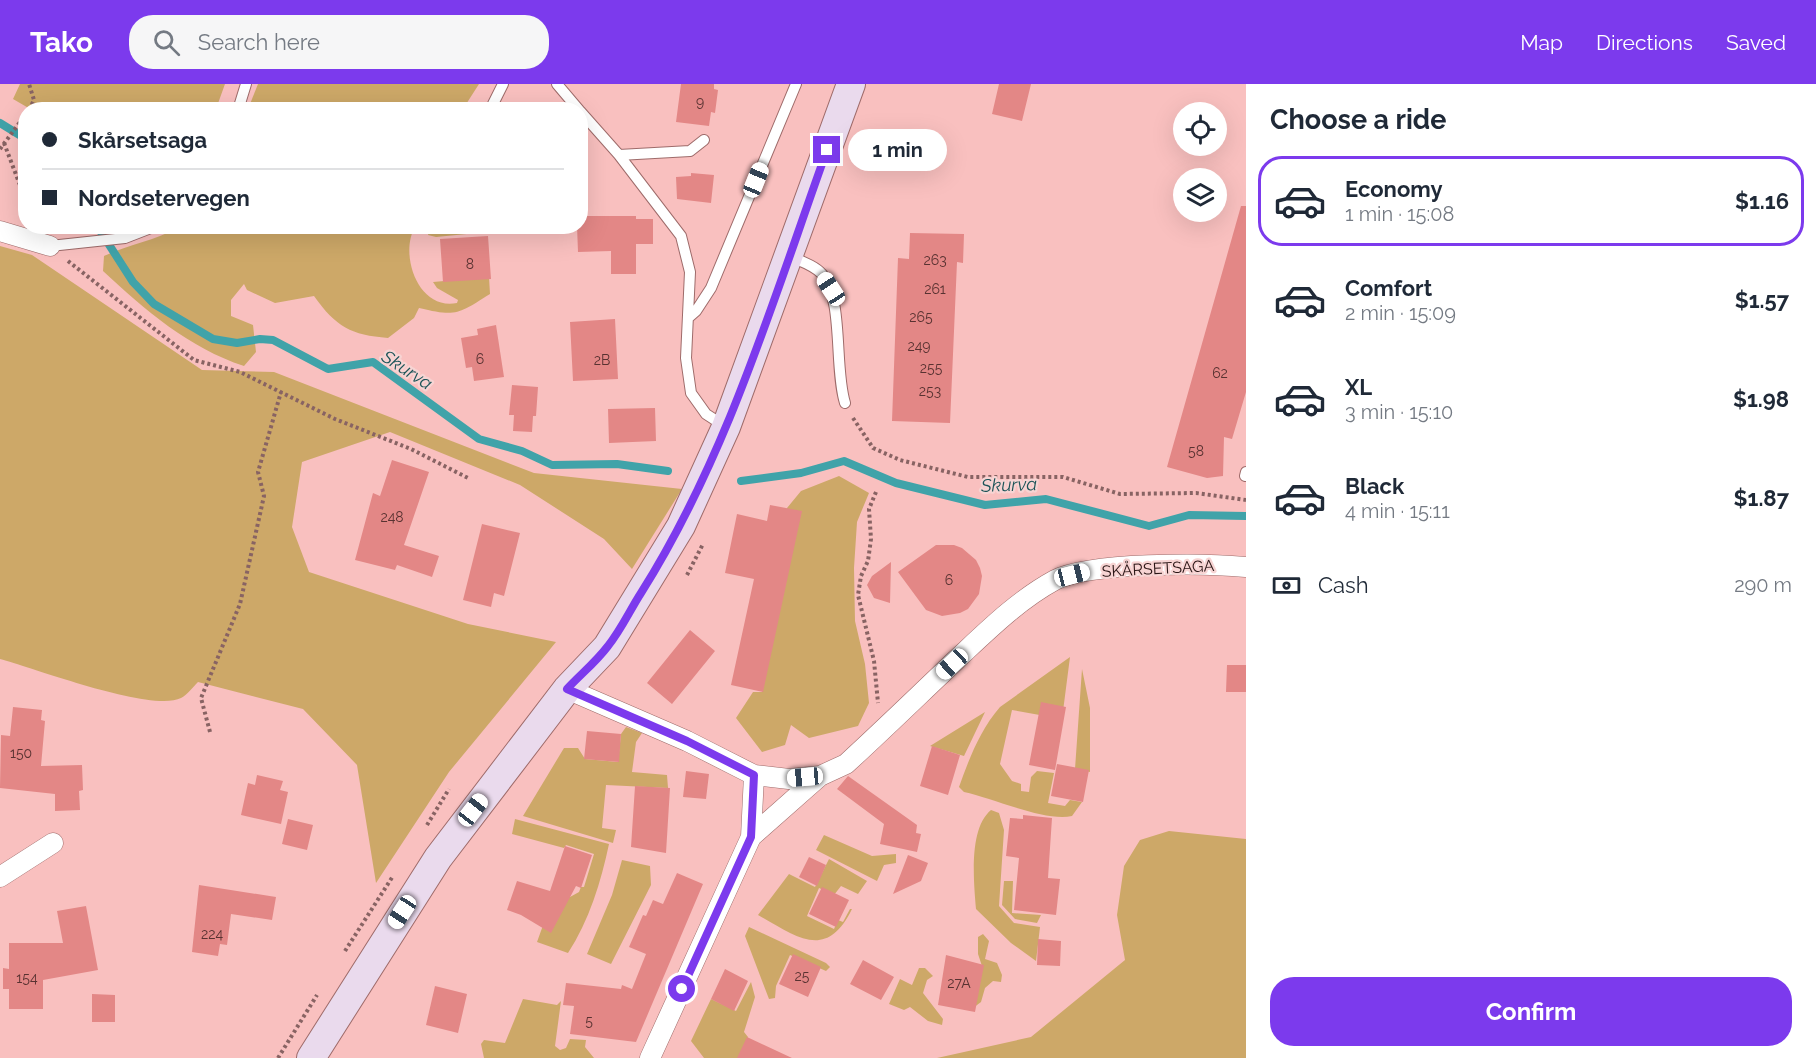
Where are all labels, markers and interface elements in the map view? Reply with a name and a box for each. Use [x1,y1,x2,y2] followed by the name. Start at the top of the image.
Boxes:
[129,15,549,69] search box
[30,26,93,59] text: Tako
[150,26,183,59] icon: search
[198,29,320,55] text: Search here
[1520,30,1563,55] text: Map
[1596,30,1693,55] text: Directions
[1726,30,1786,55] text: Saved
[696,94,704,110] house number: 9
[1173,102,1227,222] map controls
[1173,102,1227,156] button: locate
[1270,104,1446,135] text: Choose a ride
[78,127,207,153] text: Skårsetsaga
[848,129,947,171] callout: 1 min
[813,136,840,163] route end
[872,138,923,162] text: 1 min
[741,160,771,200] car
[1173,168,1227,222] button: layers
[1273,174,1327,228] icon: car
[1345,176,1443,202] text: Economy
[78,185,250,211] text: Nordsetervegen
[1735,188,1789,214] text: $1.16
[1345,202,1454,226] text: 1 min · 15:08
[923,252,947,268] house number: 263
[466,256,474,272] house number: 8
[814,269,848,309] car
[1273,273,1327,327] icon: car
[1345,275,1432,301] text: Comfort
[924,281,946,297] house number: 261
[1735,287,1789,313] text: $1.57
[1345,301,1456,325] text: 2 min · 15:09
[909,309,933,325] house number: 265
[907,338,931,354] house number: 249
[377,345,437,394] water label: Skurva
[476,351,484,367] house number: 6
[594,352,610,368] house number: 2B
[920,360,943,376] house number: 255
[1212,365,1228,381] house number: 62
[1273,372,1327,426] icon: car
[1345,374,1372,400] text: XL
[919,383,941,399] house number: 253
[1733,386,1789,412] text: $1.98
[1345,400,1453,424] text: 3 min · 15:10
[1188,443,1204,459] house number: 58
[1273,471,1327,525] icon: car
[980,473,1038,496] water label: Skurva
[1345,473,1404,499] text: Black
[1734,485,1789,511] text: $1.87
[1345,499,1450,523] text: 4 min · 15:11
[380,509,404,525] house number: 248
[1101,555,1215,581] street label: SKÅRSETSAGA
[1052,562,1092,588] car
[1270,569,1303,602] icon: cash
[945,572,953,588] house number: 6
[1318,572,1369,598] text: Cash
[1734,573,1792,597] text: 290 m
[933,645,971,683] car
[10,745,32,761] house number: 150
[786,766,824,788] car
[455,790,491,830] car
[385,892,419,932] car
[201,926,223,942] house number: 224
[795,968,810,984] house number: 25
[16,970,38,986] house number: 154
[668,975,695,1002] route start
[947,975,971,991] house number: 27A
[1270,977,1792,1046] button: Confirm
[585,1013,593,1029] house number: 5

